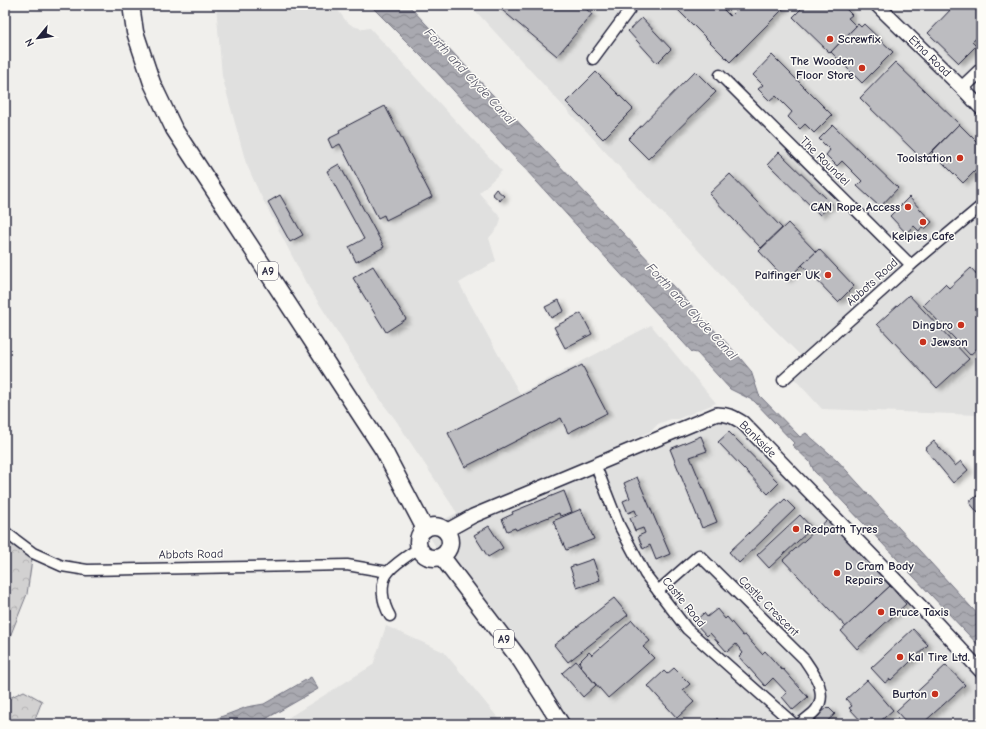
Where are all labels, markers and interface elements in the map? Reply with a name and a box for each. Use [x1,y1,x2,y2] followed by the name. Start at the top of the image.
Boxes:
[18,18,58,58] north arrow
[422,25,518,127] water label: Forth and Clyde Canal
[838,32,881,46] place label: Screwfix
[906,32,954,80] street label: Etna Road
[825,34,835,44] marker: Screwfix
[22,36,37,49] text: N
[790,54,854,82] place label: The Wooden Floor Store
[857,63,867,73] marker: The Wooden Floor Store
[797,133,853,189] street label: The Roundel
[897,151,952,165] place label: Toolstation
[955,153,965,163] marker: Toolstation
[810,200,900,214] place label: CAN Rope Access
[903,202,913,212] marker: CAN Rope Access
[918,217,928,227] marker: Kelpies Cafe
[892,229,954,243] place label: Kelpies Cafe
[843,255,901,309] street label: Abbots Road
[644,260,740,362] water label: Forth and Clyde Canal
[258,262,278,280] road number: A9
[755,268,820,282] place label: Palfinger UK
[823,270,833,280] marker: Palfinger UK
[912,318,953,332] place label: Dingbro
[956,320,966,330] marker: Dingbro
[931,335,968,349] place label: Jewson
[918,337,928,347] marker: Jewson
[737,418,779,460] street label: Bankside
[804,522,877,536] place label: Redpath Tyres
[791,524,801,534] marker: Redpath Tyres
[159,546,223,562] street label: Abbots Road
[845,559,914,587] place label: D Cram Body Repairs
[832,568,842,578] marker: D Cram Body Repairs
[736,573,802,639] street label: Castle Crescent
[660,574,708,630] street label: Castle Road
[889,605,949,619] place label: Bruce Taxis
[876,607,886,617] marker: Bruce Taxis
[494,630,514,648] road number: A9
[908,650,970,664] place label: Kal Tire Ltd.
[895,652,905,662] marker: Kal Tire Ltd.
[892,687,927,701] place label: Burton
[930,689,940,699] marker: Burton

